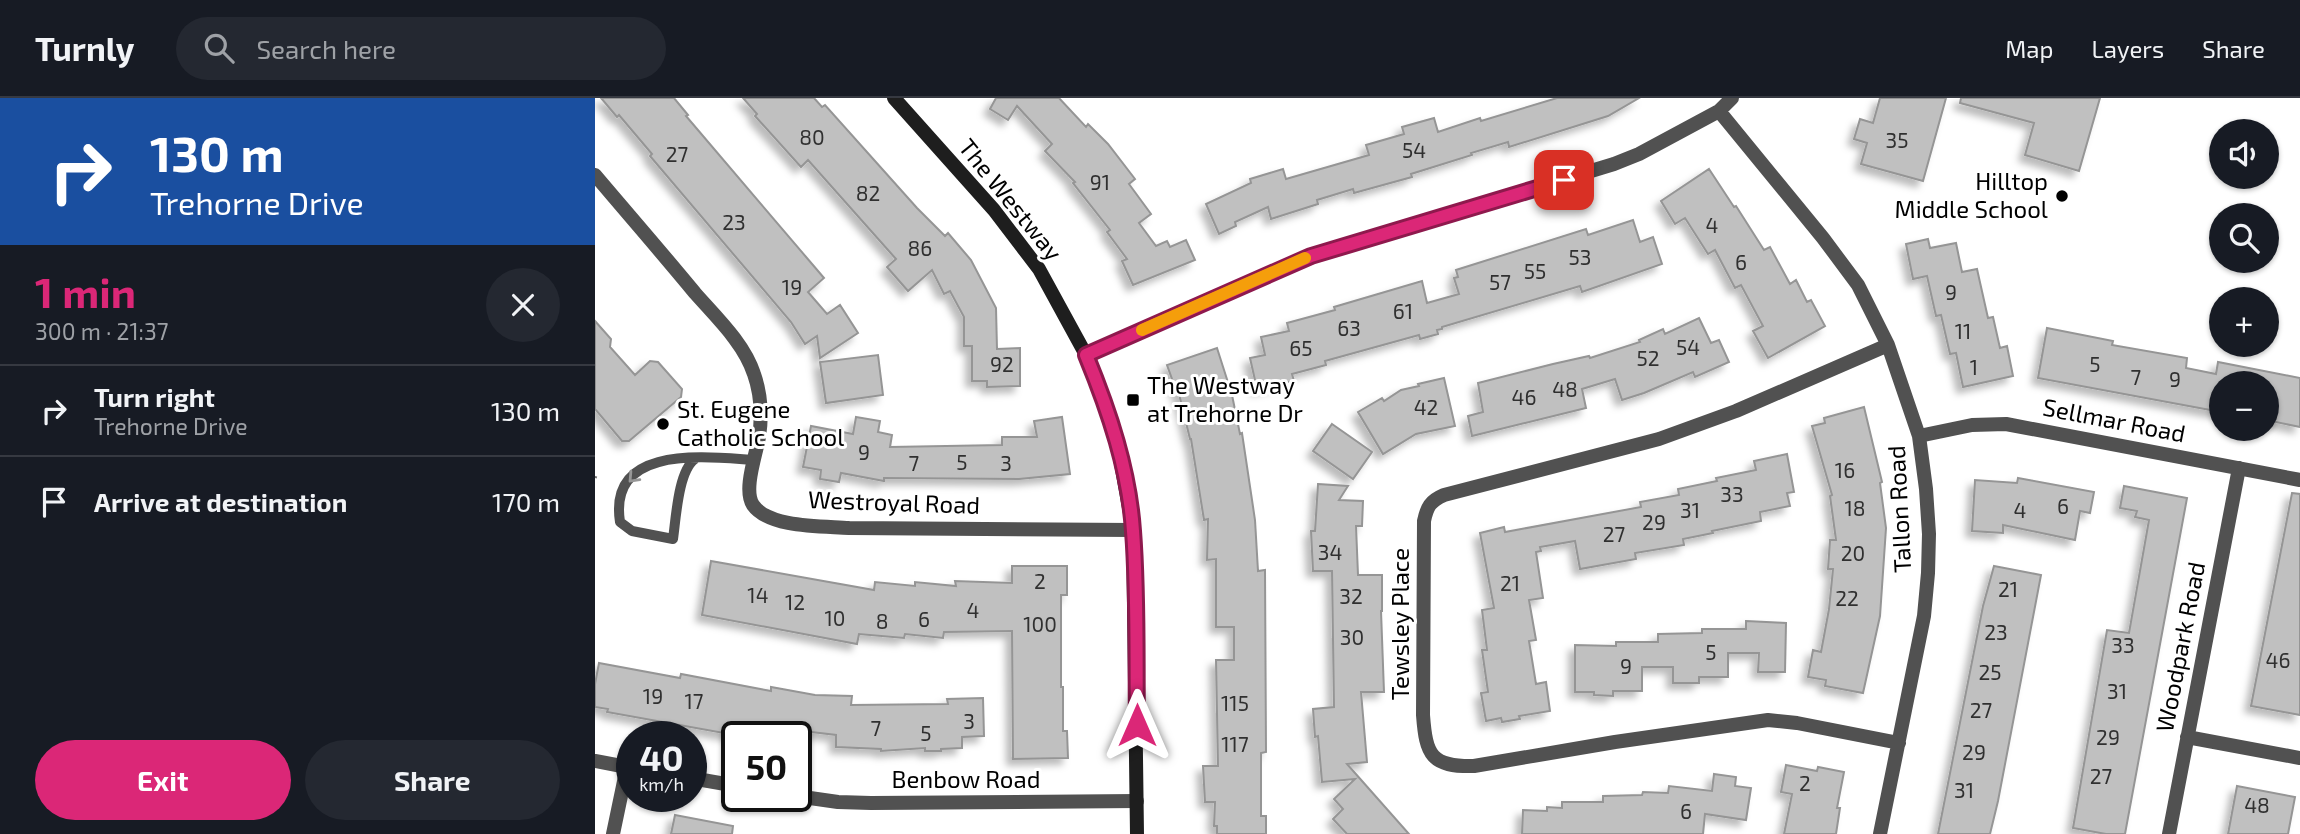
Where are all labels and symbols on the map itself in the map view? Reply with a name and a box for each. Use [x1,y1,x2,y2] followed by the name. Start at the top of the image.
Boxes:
[799,124,825,149] house number: 80
[1886,127,1908,152] house number: 35
[953,132,1069,266] street label: The Westway
[1402,137,1426,162] house number: 54
[666,141,689,166] house number: 27
[1534,150,1594,210] pin
[1895,166,2048,223] place label: Hilltop Middle School
[1090,169,1110,194] house number: 91
[856,180,880,205] house number: 82
[2054,188,2070,204] marker: Hilltop Middle School
[722,209,746,234] house number: 23
[1706,212,1718,237] house number: 4
[908,235,932,260] house number: 86
[1569,244,1591,269] house number: 53
[1735,249,1747,274] house number: 6
[1524,258,1546,283] house number: 55
[1489,269,1511,294] house number: 57
[782,274,802,299] house number: 19
[1945,279,1957,304] house number: 9
[1393,298,1413,323] house number: 61
[1337,315,1361,340] house number: 63
[1955,318,1971,343] house number: 11
[1676,334,1700,359] house number: 54
[1289,335,1313,360] house number: 65
[1636,345,1660,370] house number: 52
[990,351,1014,376] house number: 92
[2089,351,2101,376] house number: 5
[1970,354,1978,379] house number: 1
[2131,364,2142,389] house number: 7
[2169,366,2181,391] house number: 9
[1147,370,1303,427] place label: The Westway at Trehorne Dr
[1552,376,1578,401] house number: 48
[1512,384,1536,409] house number: 46
[1125,392,1141,408] marker: The Westway at Trehorne Dr
[2041,392,2188,448] street label: Sellmar Road
[677,394,844,451] place label: St. Eugene Catholic School
[1414,394,1438,419] house number: 42
[655,416,671,432] marker: St. Eugene Catholic School
[858,439,870,464] house number: 9
[1881,445,1916,573] street label: Tallon Road
[956,449,968,474] house number: 5
[909,450,920,475] house number: 7
[1000,450,1012,475] house number: 3
[1835,457,1855,482] house number: 16
[629,470,641,483] one-way arrow
[1720,481,1744,506] house number: 33
[807,484,981,519] street label: Westroyal Road
[2057,493,2069,518] house number: 6
[1844,495,1866,520] house number: 18
[1680,497,1700,522] house number: 31
[2014,497,2026,522] house number: 4
[1642,509,1666,534] house number: 29
[1603,521,1626,546] house number: 27
[1318,539,1342,564] house number: 34
[1841,540,1865,565] house number: 20
[1385,548,1414,700] street label: Tewsley Place
[2149,559,2210,734] street label: Woodpark Road
[1034,568,1046,593] house number: 2
[1500,570,1520,595] house number: 21
[1998,576,2018,601] house number: 21
[747,582,769,607] house number: 14
[1339,583,1363,608] house number: 32
[1835,585,1859,610] house number: 22
[785,589,805,614] house number: 12
[967,597,979,622] house number: 4
[824,605,846,630] house number: 10
[918,606,930,631] house number: 6
[876,608,888,633] house number: 8
[1023,611,1057,636] house number: 100
[1984,619,2008,644] house number: 23
[1340,624,1364,649] house number: 30
[2111,632,2135,657] house number: 33
[1705,639,1717,664] house number: 5
[2266,647,2290,672] house number: 46
[1620,653,1632,678] house number: 9
[1978,659,2002,684] house number: 25
[2107,678,2127,703] house number: 31
[643,683,663,708] house number: 19
[684,688,704,713] house number: 17
[1100,688,1174,762] position arrow
[1221,690,1249,715] house number: 115
[1970,697,1993,722] house number: 27
[963,708,975,733] house number: 3
[871,715,882,740] house number: 7
[920,720,932,745] house number: 5
[721,721,812,812] speed limit sign: 50
[2096,724,2120,749] house number: 29
[1221,731,1249,756] house number: 117
[1962,739,1986,764] house number: 29
[2090,763,2113,788] house number: 27
[892,764,1040,793] street label: Benbow Road
[1799,770,1811,795] house number: 2
[1954,777,1974,802] house number: 31
[2244,792,2270,817] house number: 48
[1680,798,1692,823] house number: 6

